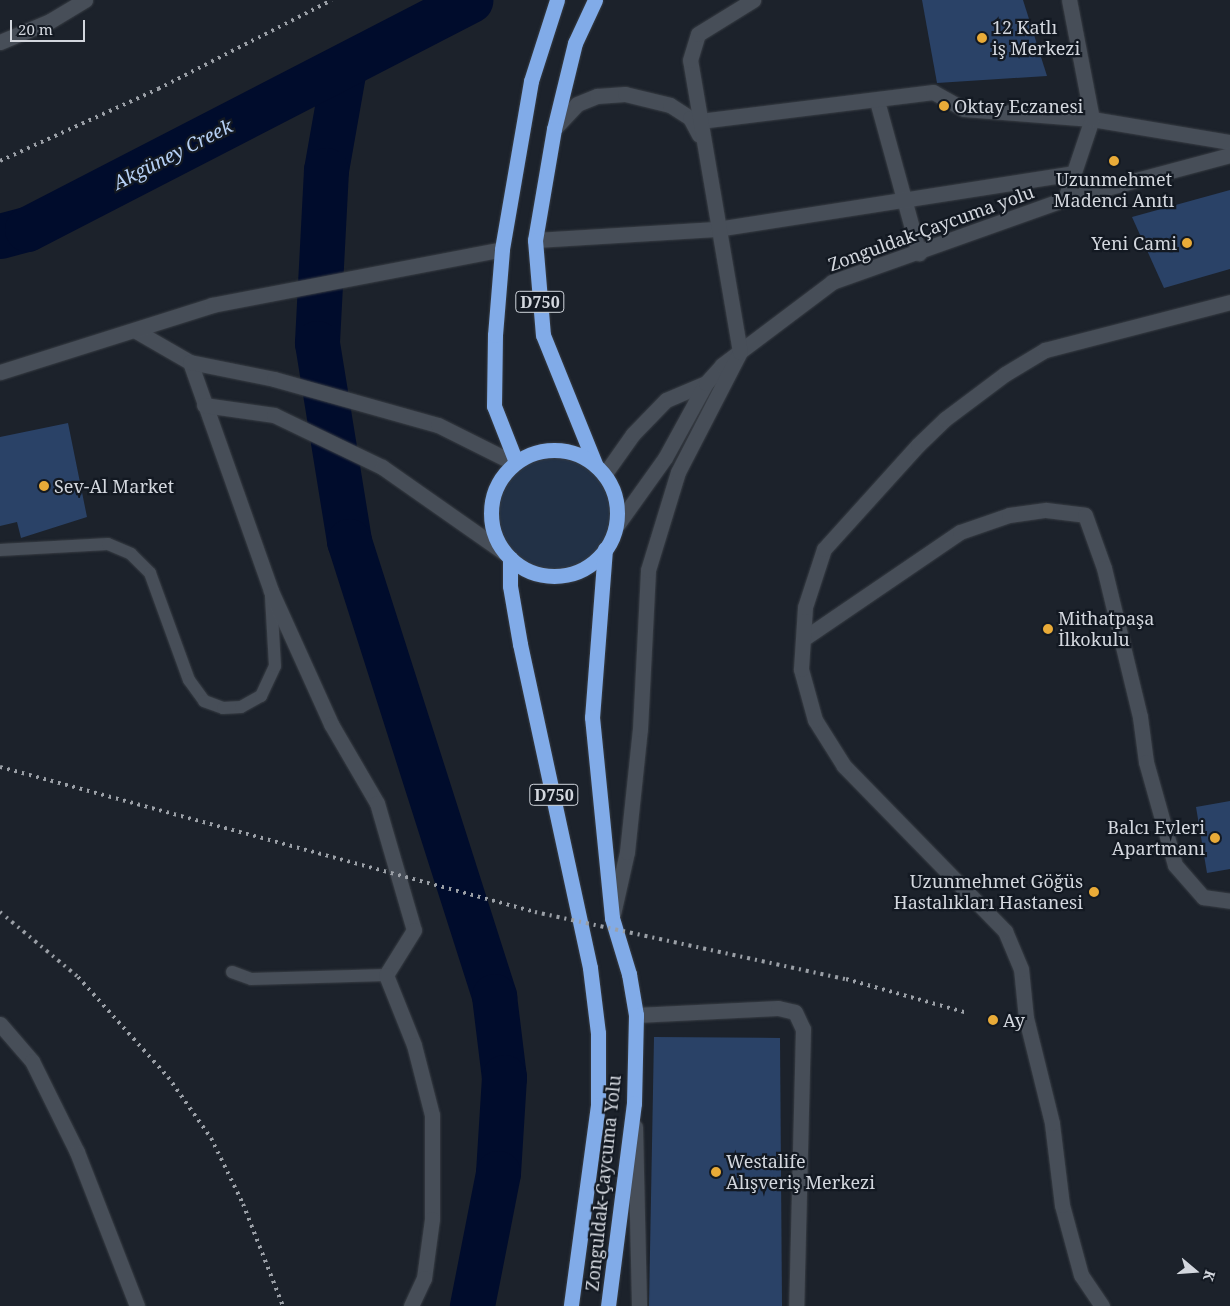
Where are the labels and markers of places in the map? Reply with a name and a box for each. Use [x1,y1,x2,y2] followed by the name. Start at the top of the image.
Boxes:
[992,17,1080,59] place label: 12 Katlı iş Merkezi
[976,32,988,44] marker: 12 Katlı iş Merkezi
[954,95,1083,117] place label: Oktay Eczanesi
[938,100,950,112] marker: Oktay Eczanesi
[1108,155,1120,167] marker: Uzunmehmet Madenci Anıtı
[1054,169,1174,212] place label: Uzunmehmet Madenci Anıtı
[1091,232,1177,254] place label: Yeni Cami
[1181,237,1193,249] marker: Yeni Cami
[54,475,174,497] place label: Sev-Al Market
[38,480,50,492] marker: Sev-Al Market
[1058,608,1154,650] place label: Mithatpaşa İlkokulu
[1042,623,1054,635] marker: Mithatpaşa İlkokulu
[1107,817,1205,860] place label: Balcı Evleri Apartmanı
[1209,832,1221,844] marker: Balcı Evleri Apartmanı
[893,871,1083,914] place label: Uzunmehmet Göğüs Hastalıkları Hastanesi
[1087,885,1101,899] marker: Uzunmehmet Göğüs Hastalıkları Hastanesi
[1003,1009,1025,1031] place label: Ay
[987,1014,999,1026] marker: Ay
[726,1151,875,1194] place label: Westalife Alışveriş Merkezi
[710,1166,722,1178] marker: Westalife Alışveriş Merkezi

